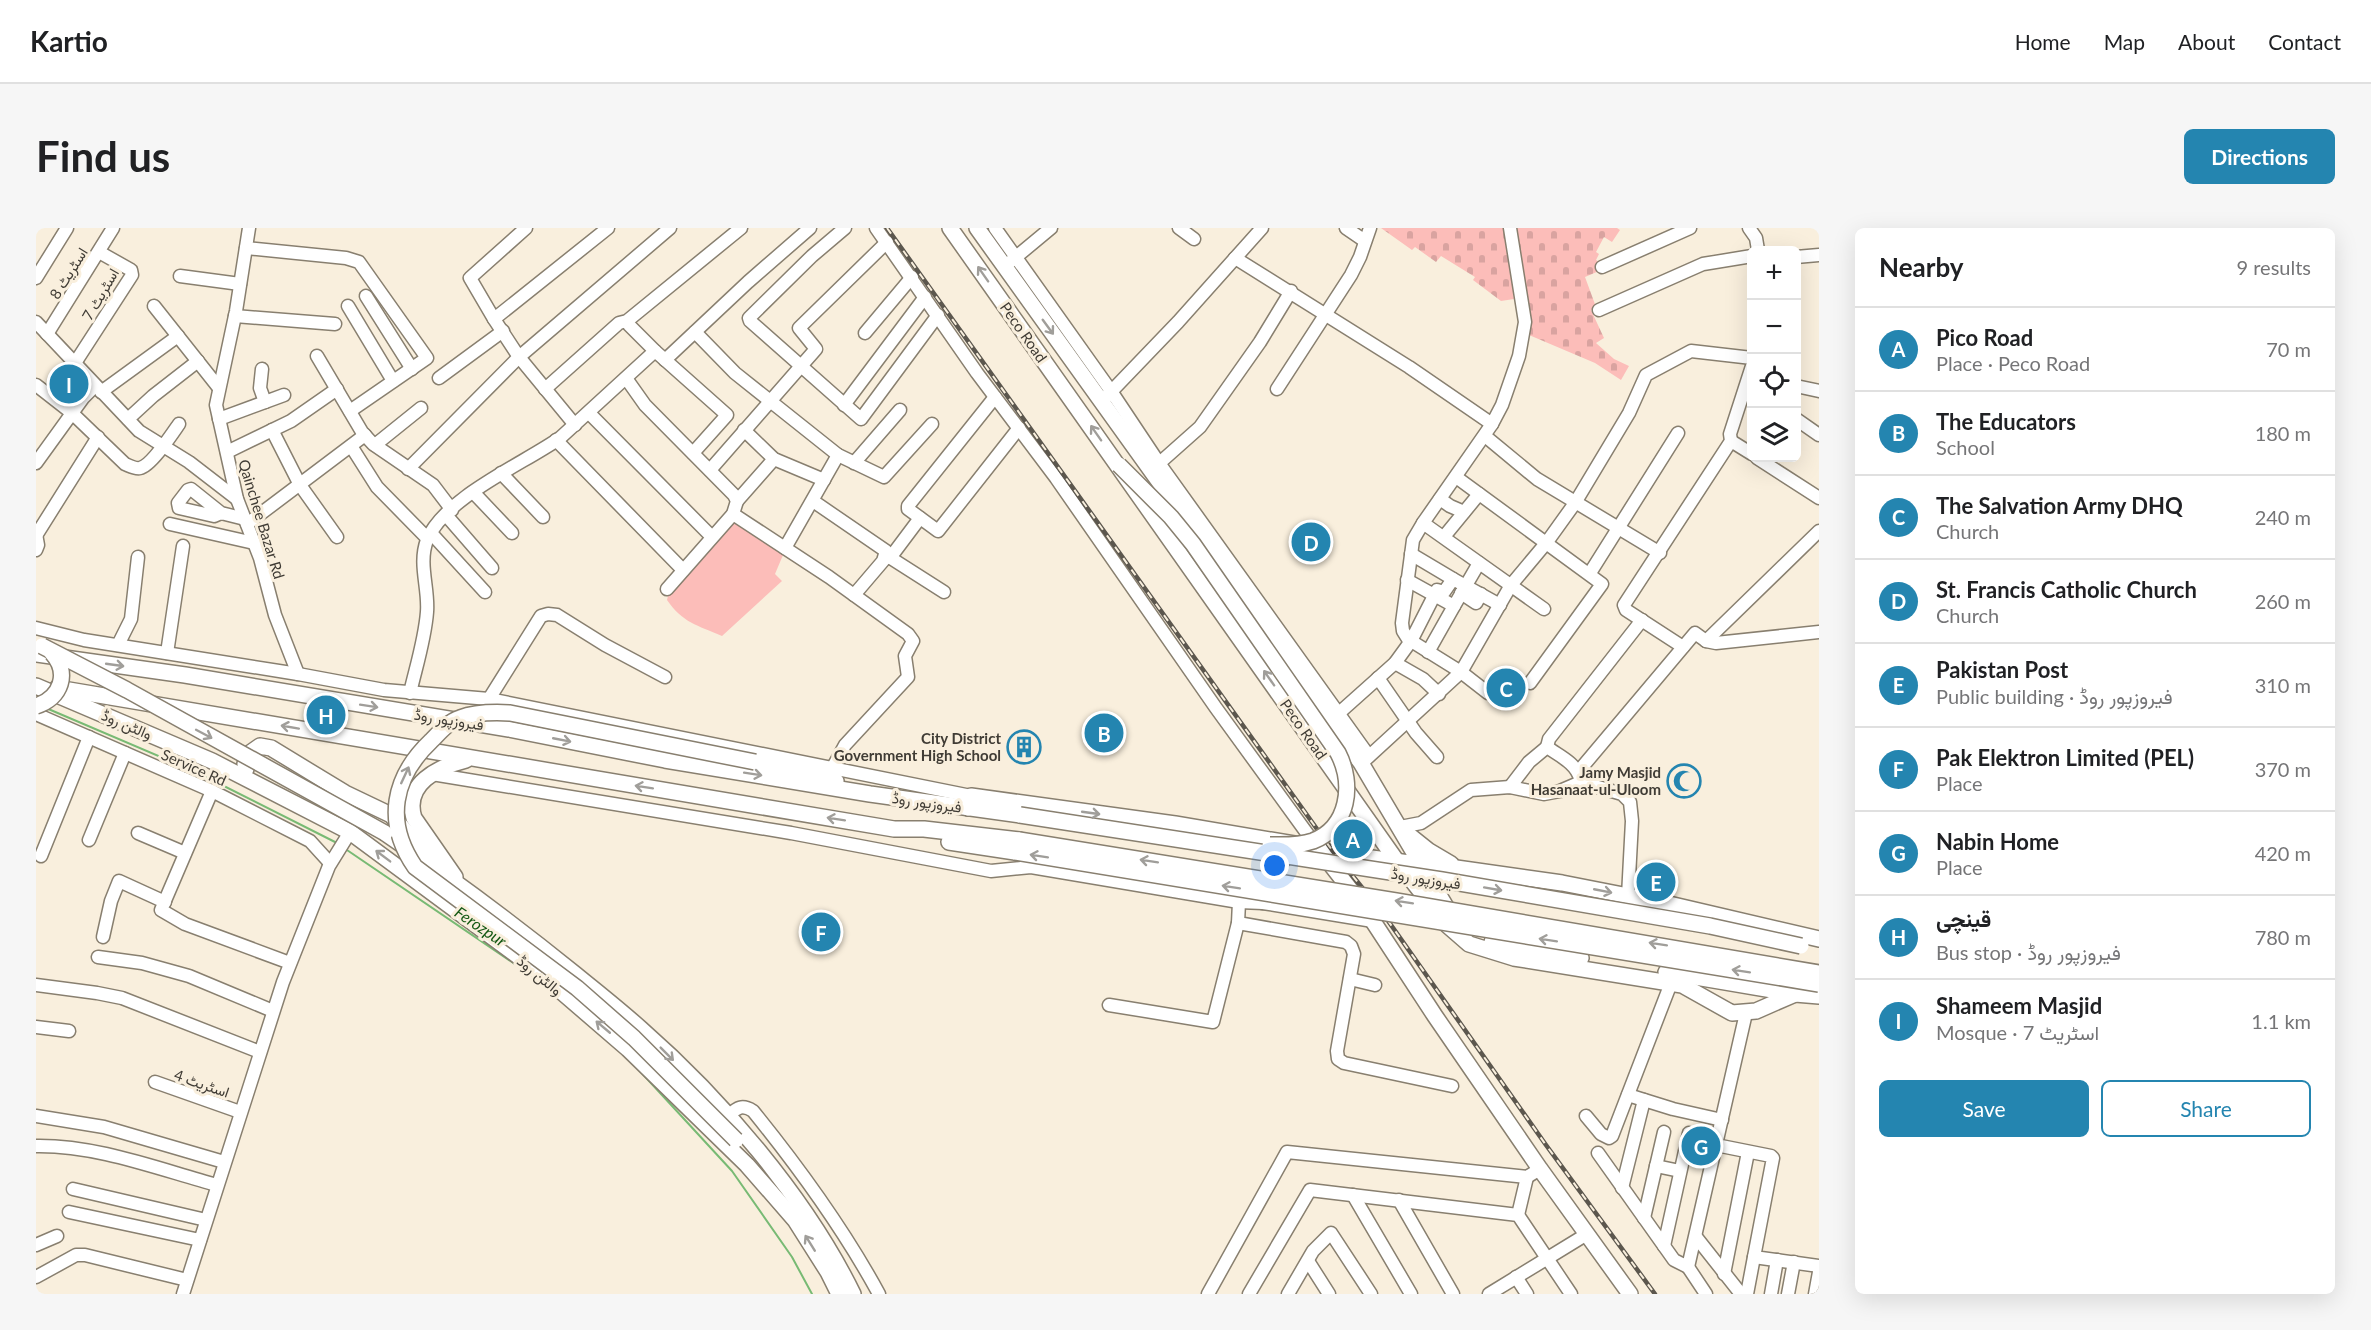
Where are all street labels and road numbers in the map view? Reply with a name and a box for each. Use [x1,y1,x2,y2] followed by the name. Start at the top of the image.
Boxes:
[45,244,92,303] street label: اسٹریٹ 8
[78,265,123,324] street label: اسٹریٹ 7
[997,299,1051,365] street label: Peco Road
[235,457,289,581] street label: Qainchee Bazar Rd
[1277,696,1331,762] street label: Peco Road
[98,705,155,744] street label: والٹن روڈ
[413,705,485,735] street label: فیروزپور روڈ
[159,745,229,789] street label: Service Rd
[891,788,963,818] street label: فیروزپور روڈ
[1390,864,1462,894] street label: فیروزپور روڈ
[513,951,566,1000] street label: والٹن روڈ
[172,1065,232,1102] street label: اسٹریٹ 4

